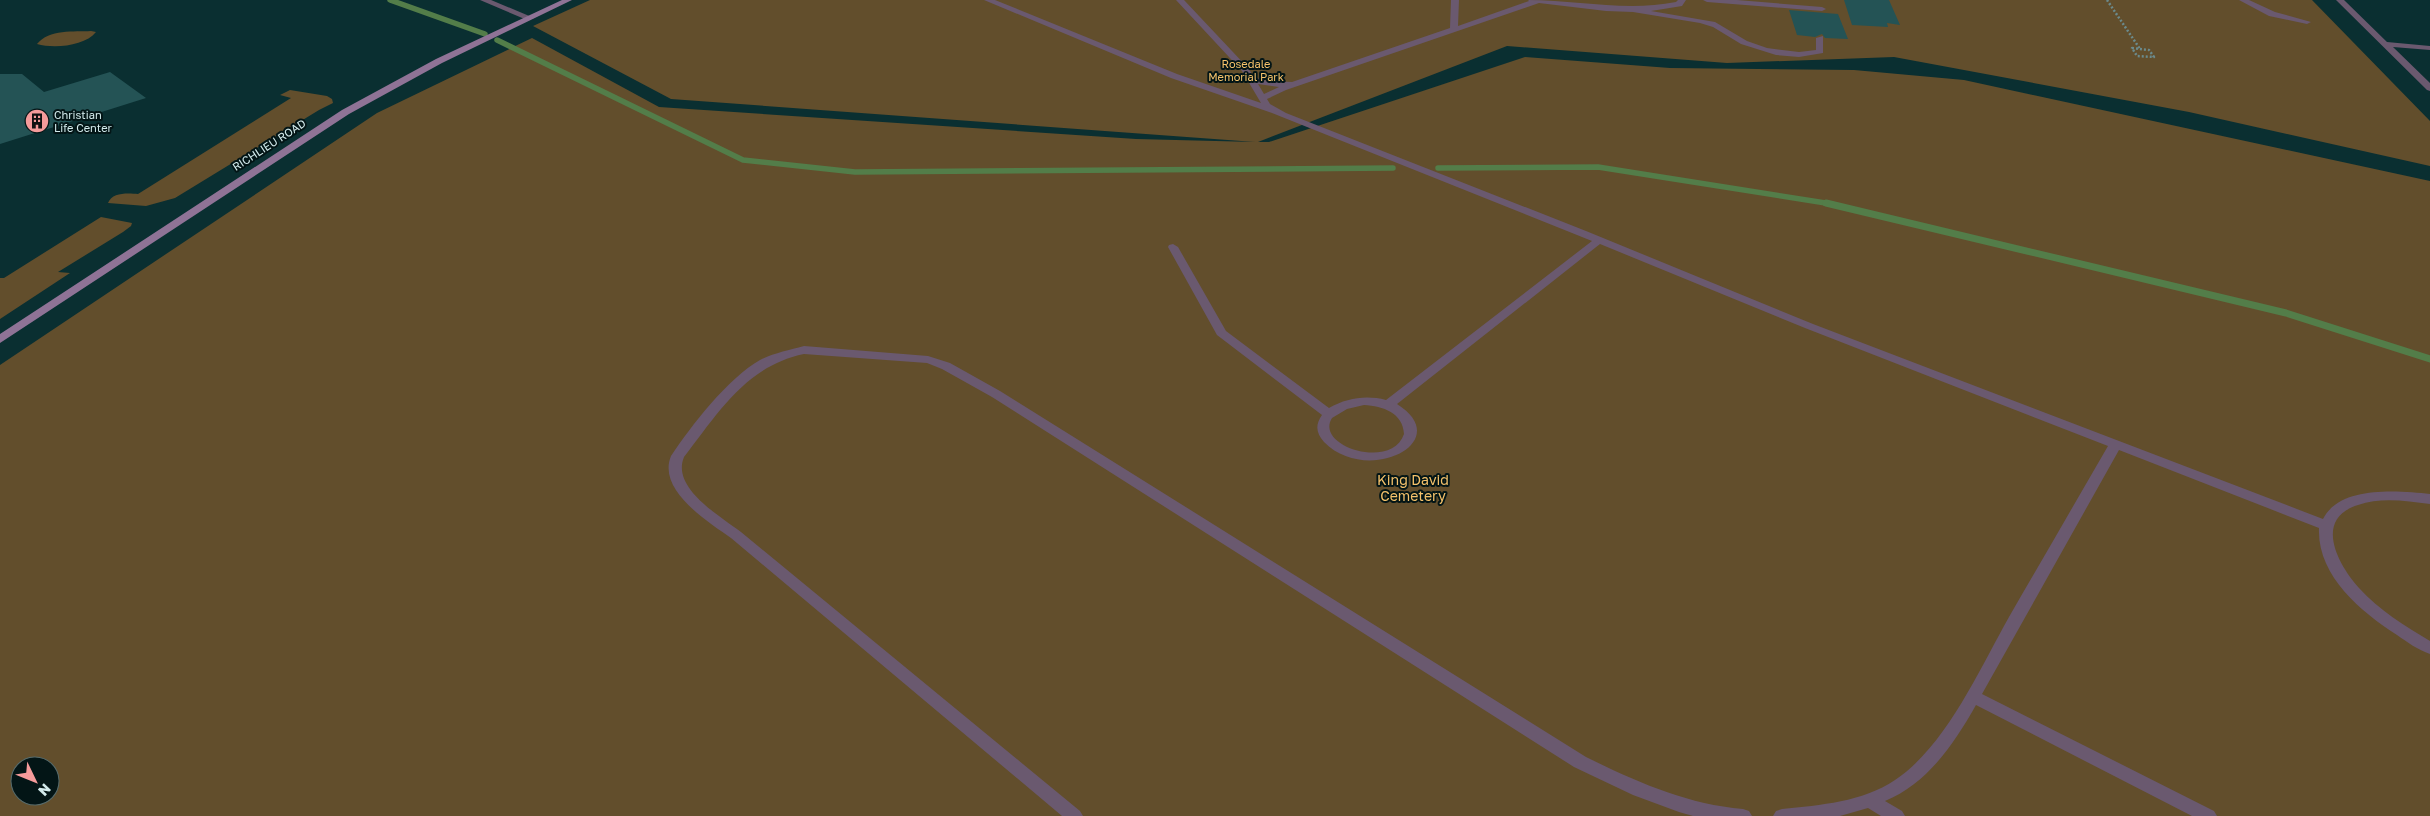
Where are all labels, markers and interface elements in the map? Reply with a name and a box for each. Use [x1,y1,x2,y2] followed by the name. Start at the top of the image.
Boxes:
[1208,57,1284,83] park label: Rosedale Memorial Park
[24,108,50,134] building icon: Christian Life Center
[54,108,113,134] place label: Christian Life Center
[230,116,308,173] street label: RICHLIEU ROAD
[1377,471,1449,504] park label: King David Cemetery
[10,756,60,806] north arrow
[35,781,55,800] text: N

